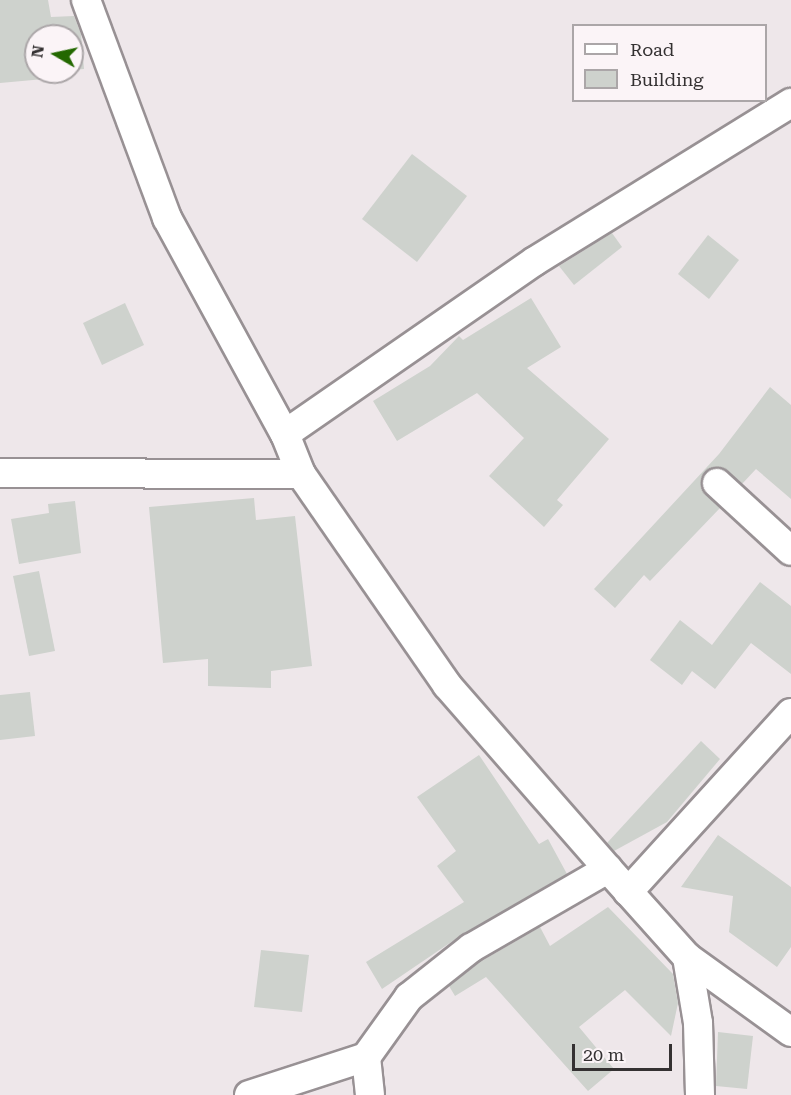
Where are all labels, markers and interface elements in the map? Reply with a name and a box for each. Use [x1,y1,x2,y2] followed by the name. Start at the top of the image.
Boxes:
[24,24,84,84] north arrow
[572,24,767,102] legend
[630,39,674,60] text: Road
[27,44,48,59] text: N
[630,69,704,90] text: Building
[575,1032,676,1070] scale bar
[583,1044,624,1065] text: 20 m

